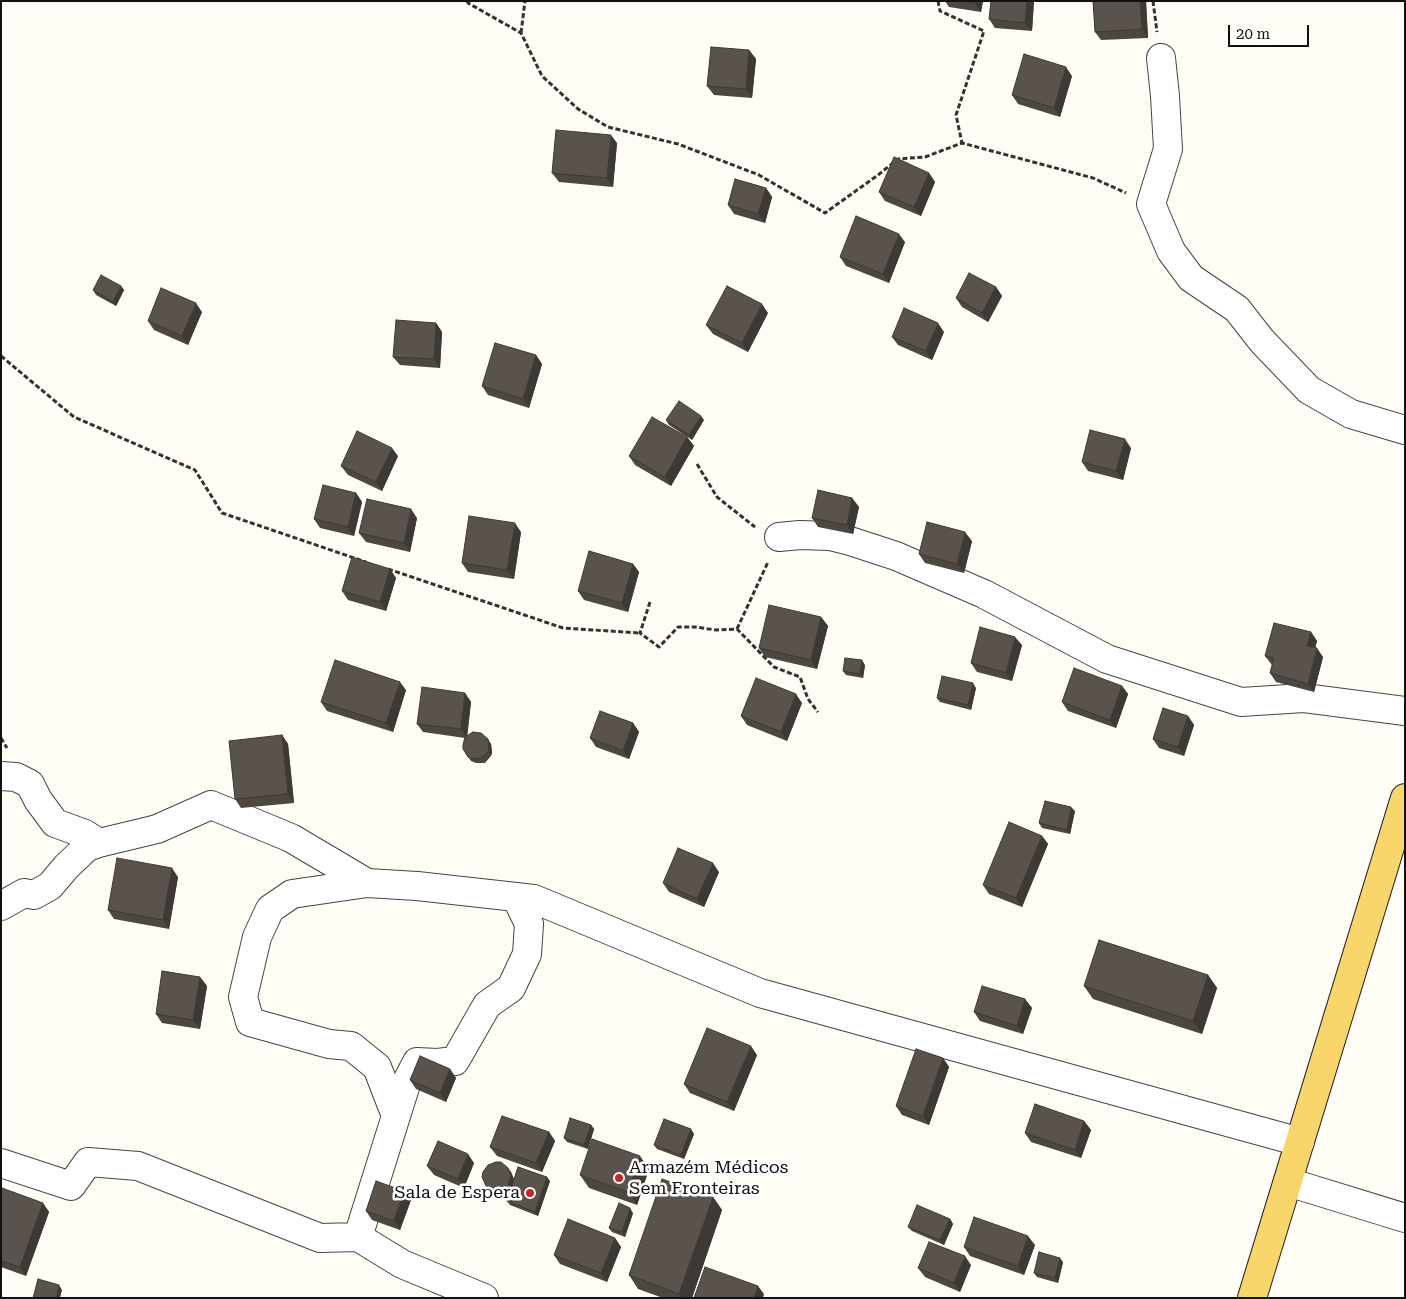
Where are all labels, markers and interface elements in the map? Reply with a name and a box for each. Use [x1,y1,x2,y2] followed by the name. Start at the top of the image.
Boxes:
[1231,15,1312,47] scale bar
[1236,25,1270,43] text: 20 m
[629,1157,788,1200] place label: Armazém Médicos Sem Fronteiras
[613,1172,625,1184] marker: Armazém Médicos Sem Fronteiras
[394,1182,520,1204] place label: Sala de Espera
[524,1187,536,1199] marker: Sala de Espera

